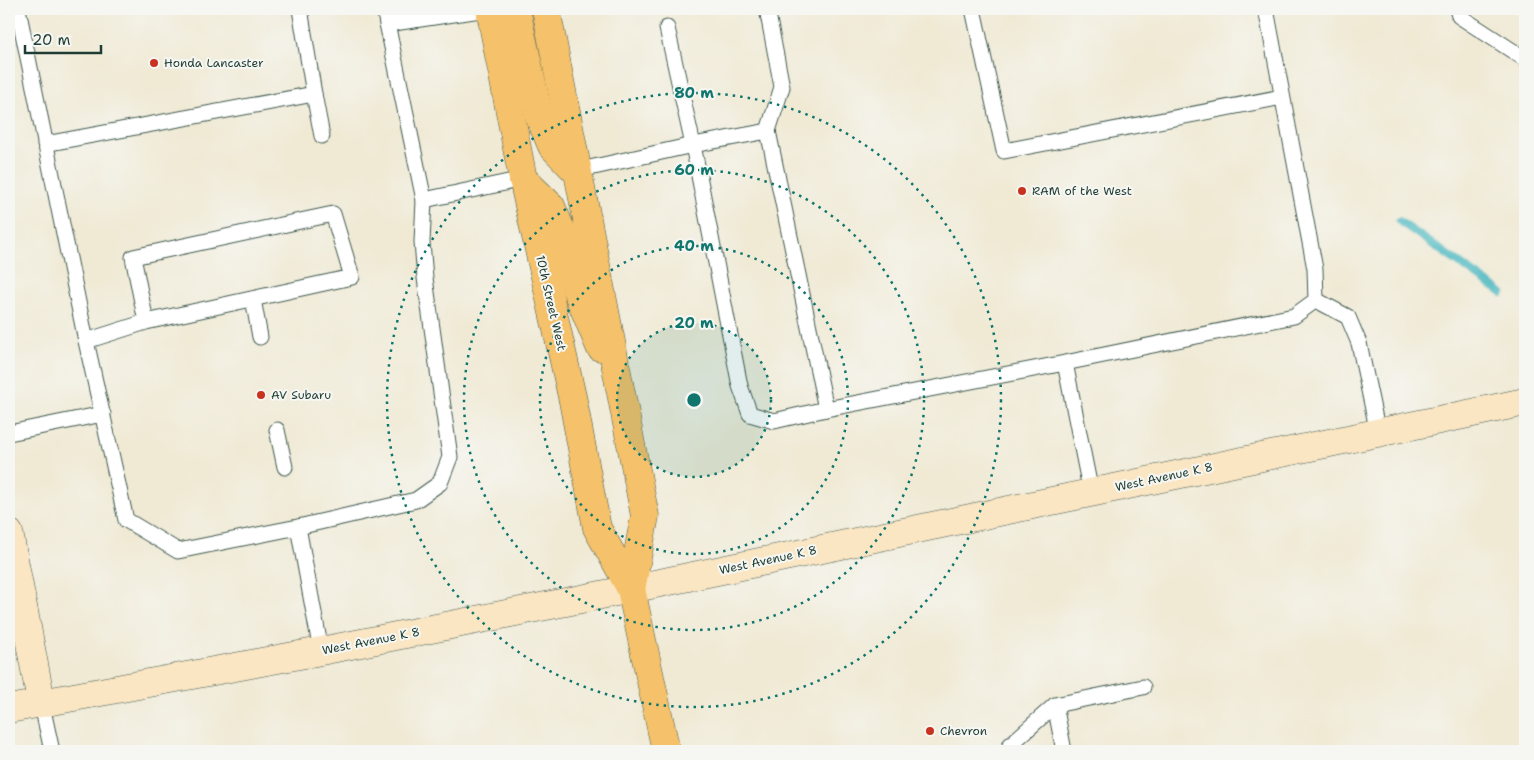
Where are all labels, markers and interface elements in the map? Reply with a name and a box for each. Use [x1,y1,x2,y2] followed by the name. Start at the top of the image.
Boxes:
[25,22,101,54] scale bar
[32,30,71,50] text: 20 m
[164,55,264,71] place label: Honda Lancaster
[148,57,160,69] marker: Honda Lancaster
[674,83,714,103] text: 80 m
[674,160,714,180] text: 60 m
[1032,183,1132,199] place label: RAM of the West
[1016,185,1028,197] marker: RAM of the West
[674,236,714,256] text: 40 m
[532,254,570,352] street label: 10th Street West
[674,313,714,333] text: 20 m
[271,387,331,403] place label: AV Subaru
[255,389,267,401] marker: AV Subaru
[685,391,703,409] centre of rings
[1114,459,1214,495] street label: West Avenue K 8
[718,542,818,578] street label: West Avenue K 8
[321,624,421,658] street label: West Avenue K 8
[940,723,987,739] place label: Chevron
[924,725,936,737] marker: Chevron

